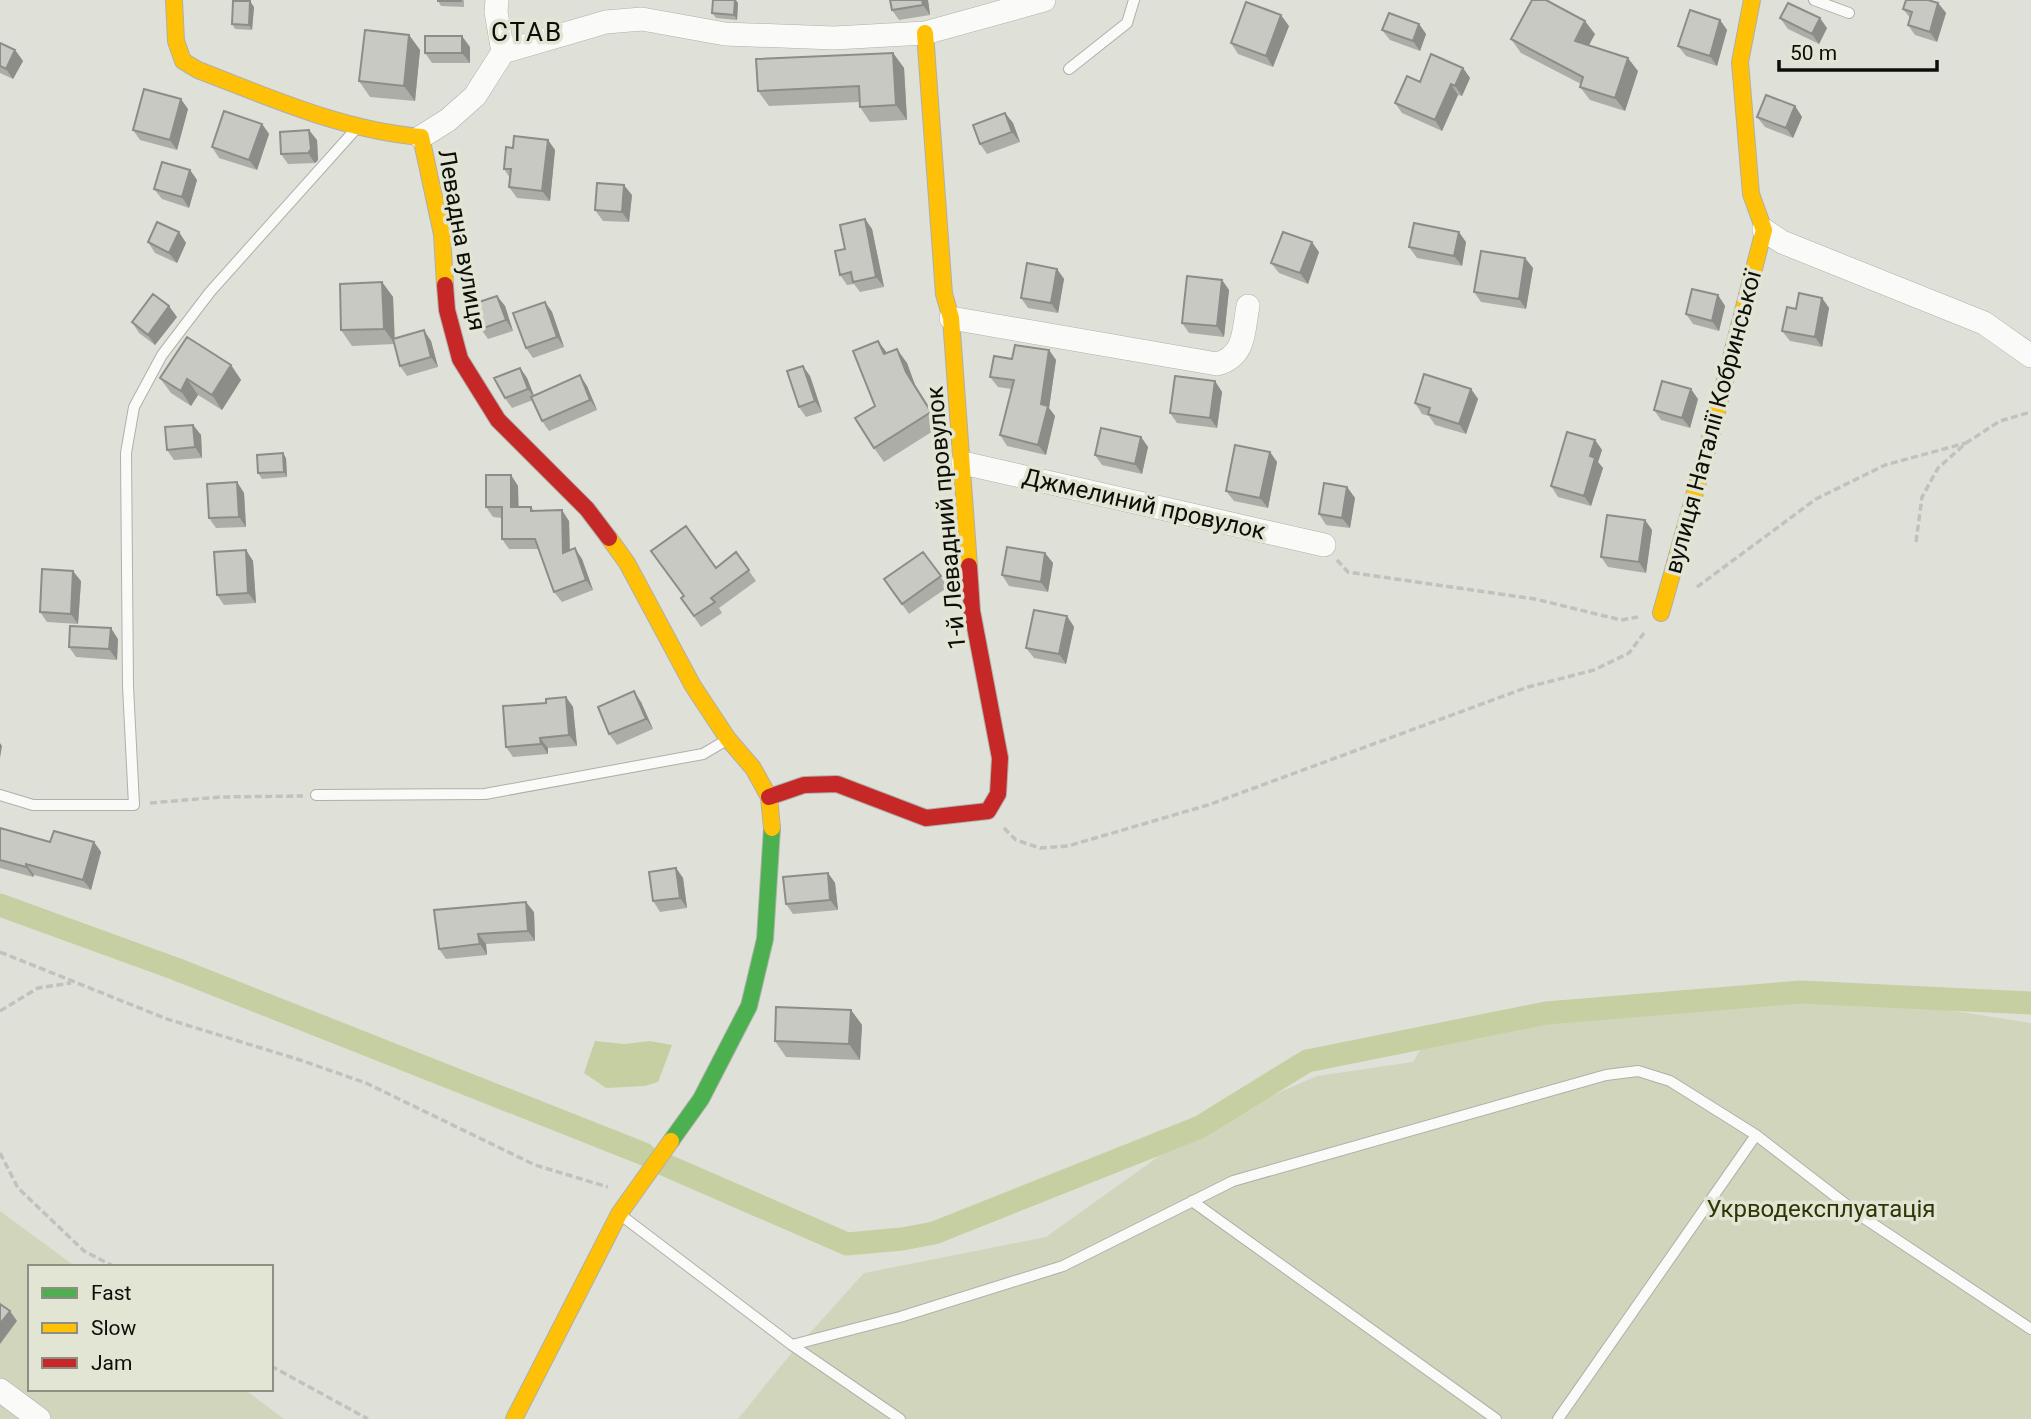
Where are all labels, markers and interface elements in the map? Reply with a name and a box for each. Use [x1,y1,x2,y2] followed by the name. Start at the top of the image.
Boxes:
[491,17,563,47] district label: СТАВ
[1779,28,1937,72] scale bar
[1790,41,1837,65] text: 50 m
[432,147,492,333] street label: Левадна вулиця
[1659,266,1767,577] street label: вулиця Наталії Кобринської
[921,385,971,651] street label: 1-й Левадний провулок
[1020,462,1268,546] street label: Джмелиний провулок
[1707,1195,1935,1223] park label: Укрводексплуатація
[28,1265,273,1391] legend
[91,1281,132,1305] text: Fast
[91,1316,137,1340] text: Slow
[91,1351,132,1375] text: Jam

